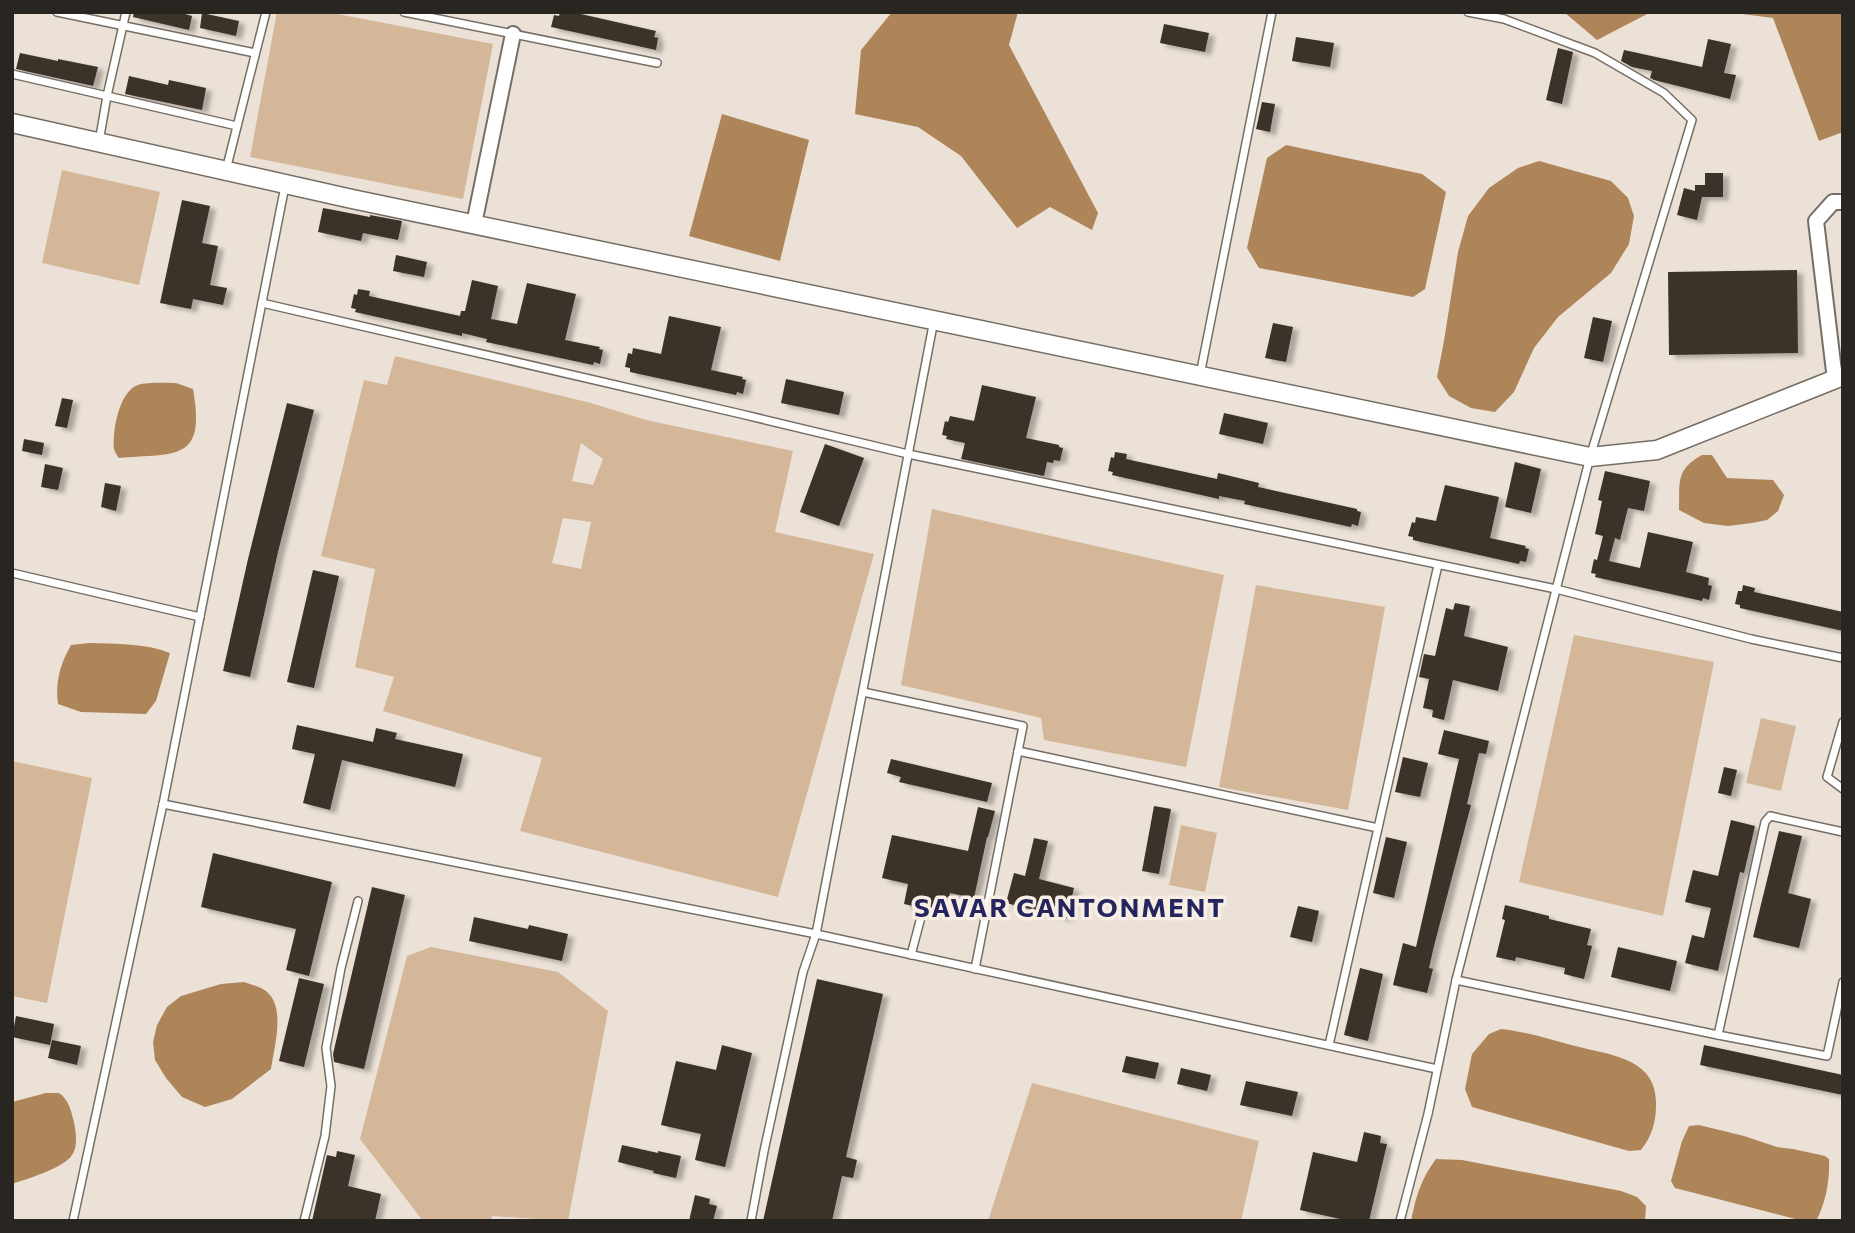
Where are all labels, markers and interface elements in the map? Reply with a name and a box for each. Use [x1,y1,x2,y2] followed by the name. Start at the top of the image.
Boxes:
[914,891,1226,922] district label: SAVAR CANTONMENT

